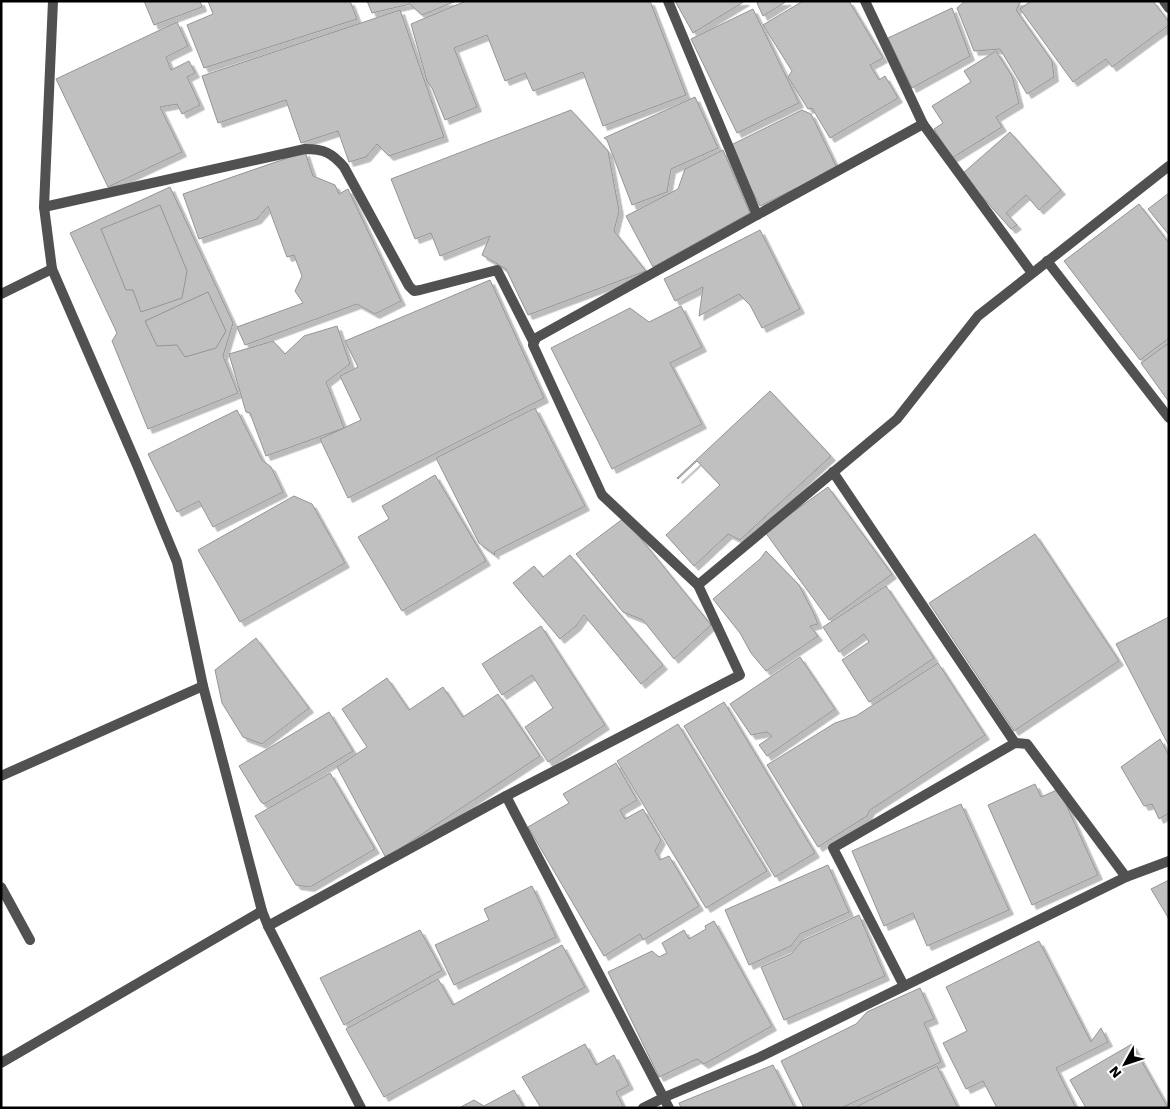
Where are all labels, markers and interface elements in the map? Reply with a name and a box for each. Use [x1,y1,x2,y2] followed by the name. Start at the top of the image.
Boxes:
[1100,1039,1150,1089] north arrow
[1106,1063,1125,1081] text: N

